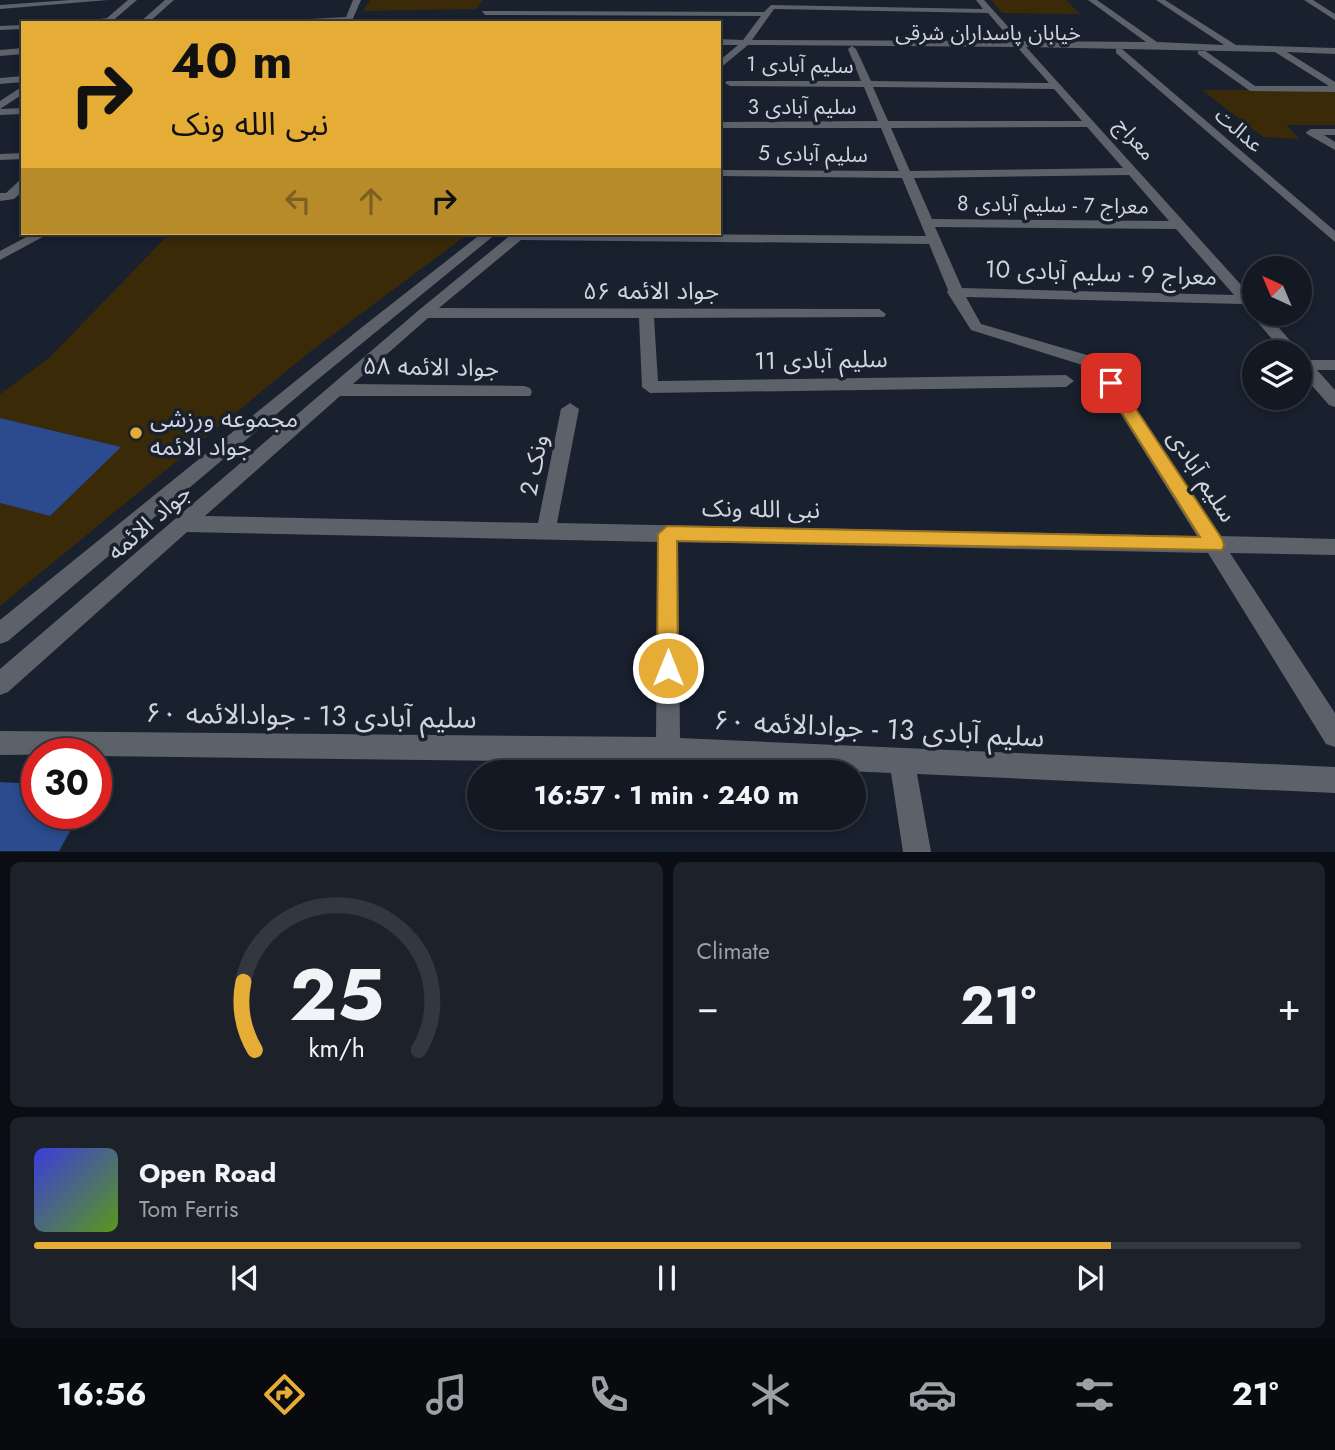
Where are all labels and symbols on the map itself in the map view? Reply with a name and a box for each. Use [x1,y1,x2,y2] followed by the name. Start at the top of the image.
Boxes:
[895,18,1081,48] street label: خیابان پاسداران شرقی
[746,49,854,81] street label: سلیم آبادی 1
[747,92,857,122] street label: سلیم آبادی 3
[1208,101,1270,159] street label: عدالت
[1108,111,1162,167] street label: معراج
[758,138,868,170] street label: سلیم آبادی 5
[957,188,1149,222] street label: معراج 7 - سلیم آبادی 8
[984,251,1218,294] street label: معراج 9 - سلیم آبادی 10
[1242,256,1312,326] north arrow
[583,273,719,308] street label: جواد الائمه ۵۶
[754,341,888,378] street label: سلیم آبادی 11
[363,348,499,385] street label: جواد الائمه ۵۸
[1081,353,1141,413] pin
[150,401,298,464] place label: مجموعه ورزشی جواد الائمه
[1159,422,1246,529] street label: سلیم آبادی
[128,425,144,441] marker: مجموعه ورزشی جواد الائمه
[510,431,557,498] street label: ونک 2
[99,475,198,568] street label: جواد الائمه
[702,490,820,527] street label: نبی الله ونک
[631,631,705,705] position arrow
[145,692,477,740] street label: سلیم آبادی 13 - جوادالائمه ۶۰
[712,699,1045,759] street label: سلیم آبادی 13 - جوادالائمه ۶۰
[21,738,112,829] speed limit sign: 30

